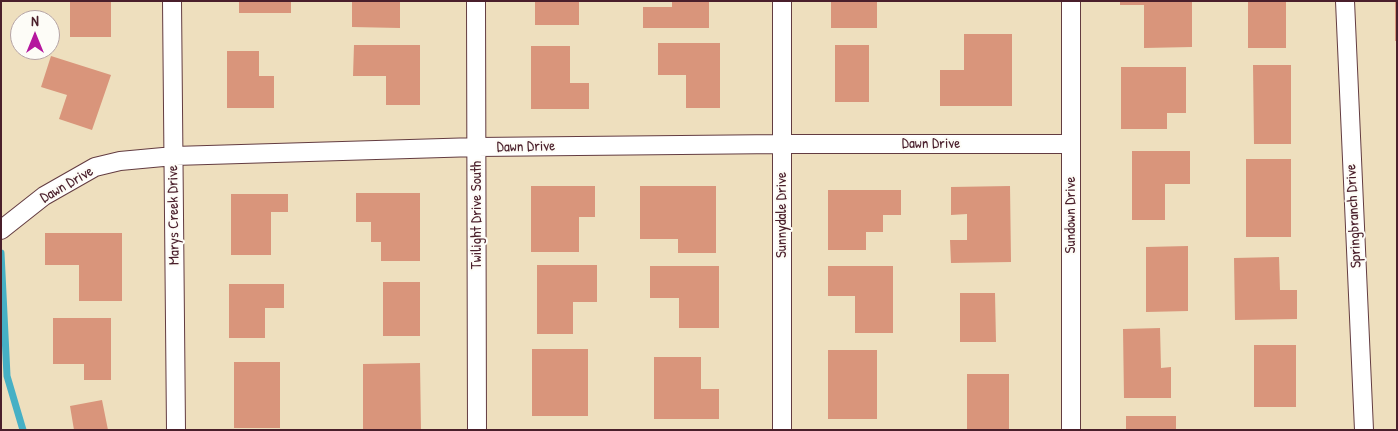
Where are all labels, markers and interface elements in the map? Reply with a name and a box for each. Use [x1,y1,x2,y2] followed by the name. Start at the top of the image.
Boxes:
[10,10,60,60] north arrow
[31,11,39,30] text: N
[902,135,960,153] street label: Dawn Drive
[497,137,555,157] street label: Dawn Drive
[468,161,486,269] street label: Twilight Drive South
[37,163,97,207] street label: Dawn Drive
[1342,163,1366,269] street label: Springbranch Drive
[164,165,184,265] street label: Marys Creek Drive
[773,172,791,258] street label: Sunnydale Drive
[1062,177,1080,253] street label: Sundown Drive

